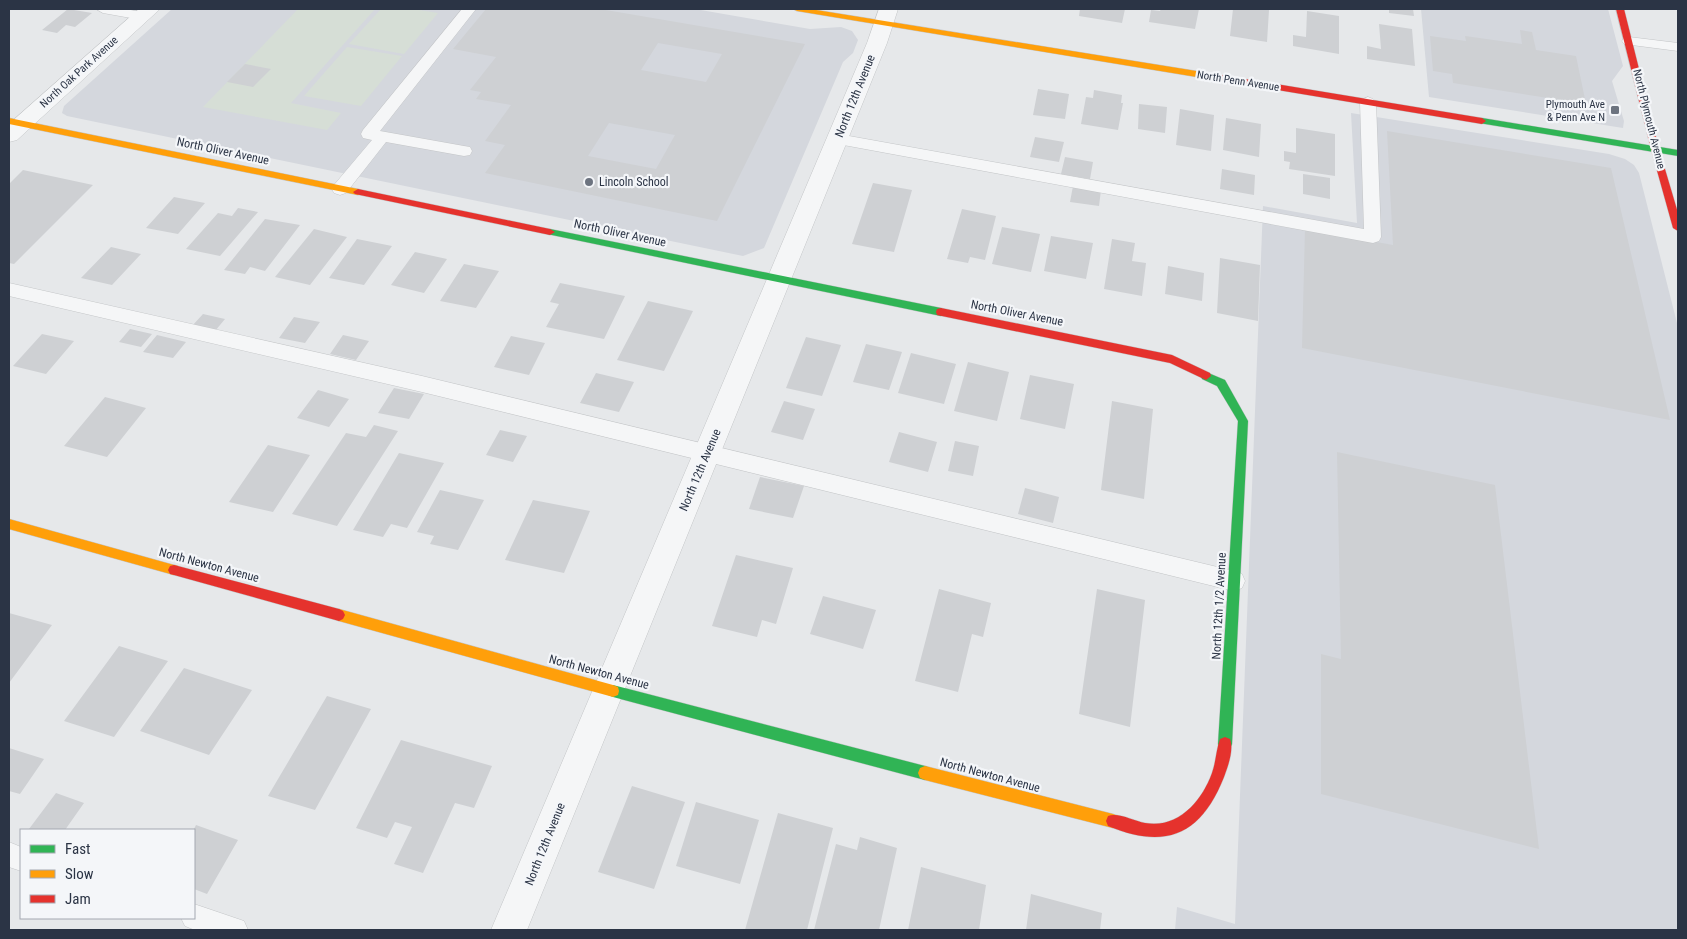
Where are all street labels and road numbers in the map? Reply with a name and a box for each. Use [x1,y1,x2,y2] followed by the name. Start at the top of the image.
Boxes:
[37,34,121,110] street label: North Oak Park Avenue
[832,52,878,139] street label: North 12th Avenue
[1196,68,1280,94] street label: North Penn Avenue
[1630,68,1668,170] street label: North Plymouth Avenue
[176,134,271,168] street label: North Oliver Avenue
[573,216,668,250] street label: North Oliver Avenue
[970,297,1065,329] street label: North Oliver Avenue
[676,426,724,513] street label: North 12th Avenue
[157,545,261,585] street label: North Newton Avenue
[1209,552,1229,660] street label: North 12th 1/2 Avenue
[547,652,651,692] street label: North Newton Avenue
[938,755,1042,795] street label: North Newton Avenue
[522,800,568,887] street label: North 12th Avenue

